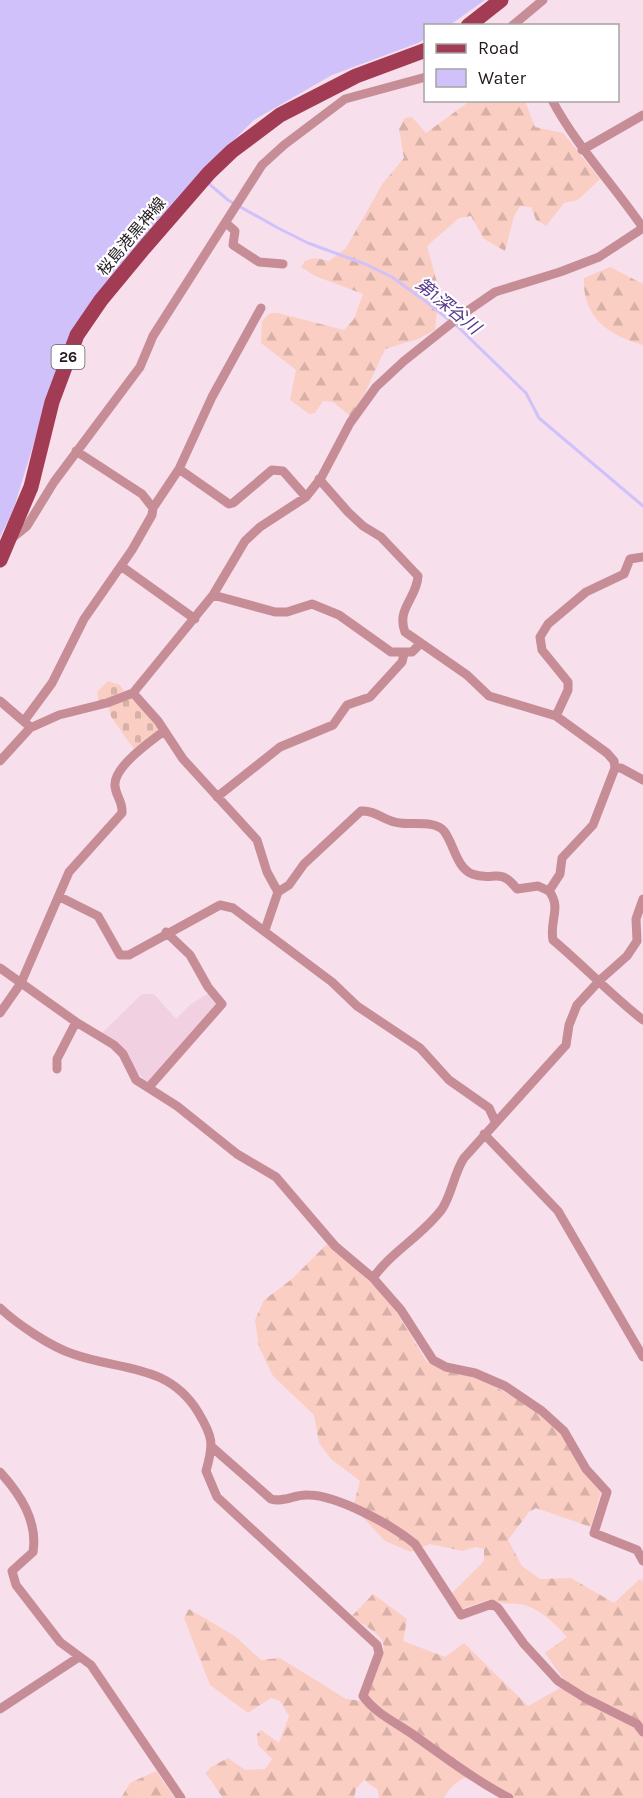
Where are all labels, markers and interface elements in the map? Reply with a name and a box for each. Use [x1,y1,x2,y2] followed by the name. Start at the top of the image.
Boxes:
[424,24,619,102] legend
[478,37,519,59] text: Road
[478,67,526,89] text: Water
[93,193,170,279] street label: 桜島港黒神線
[411,273,487,340] water label: 第1深谷川
[52,345,84,369] road number: 26

